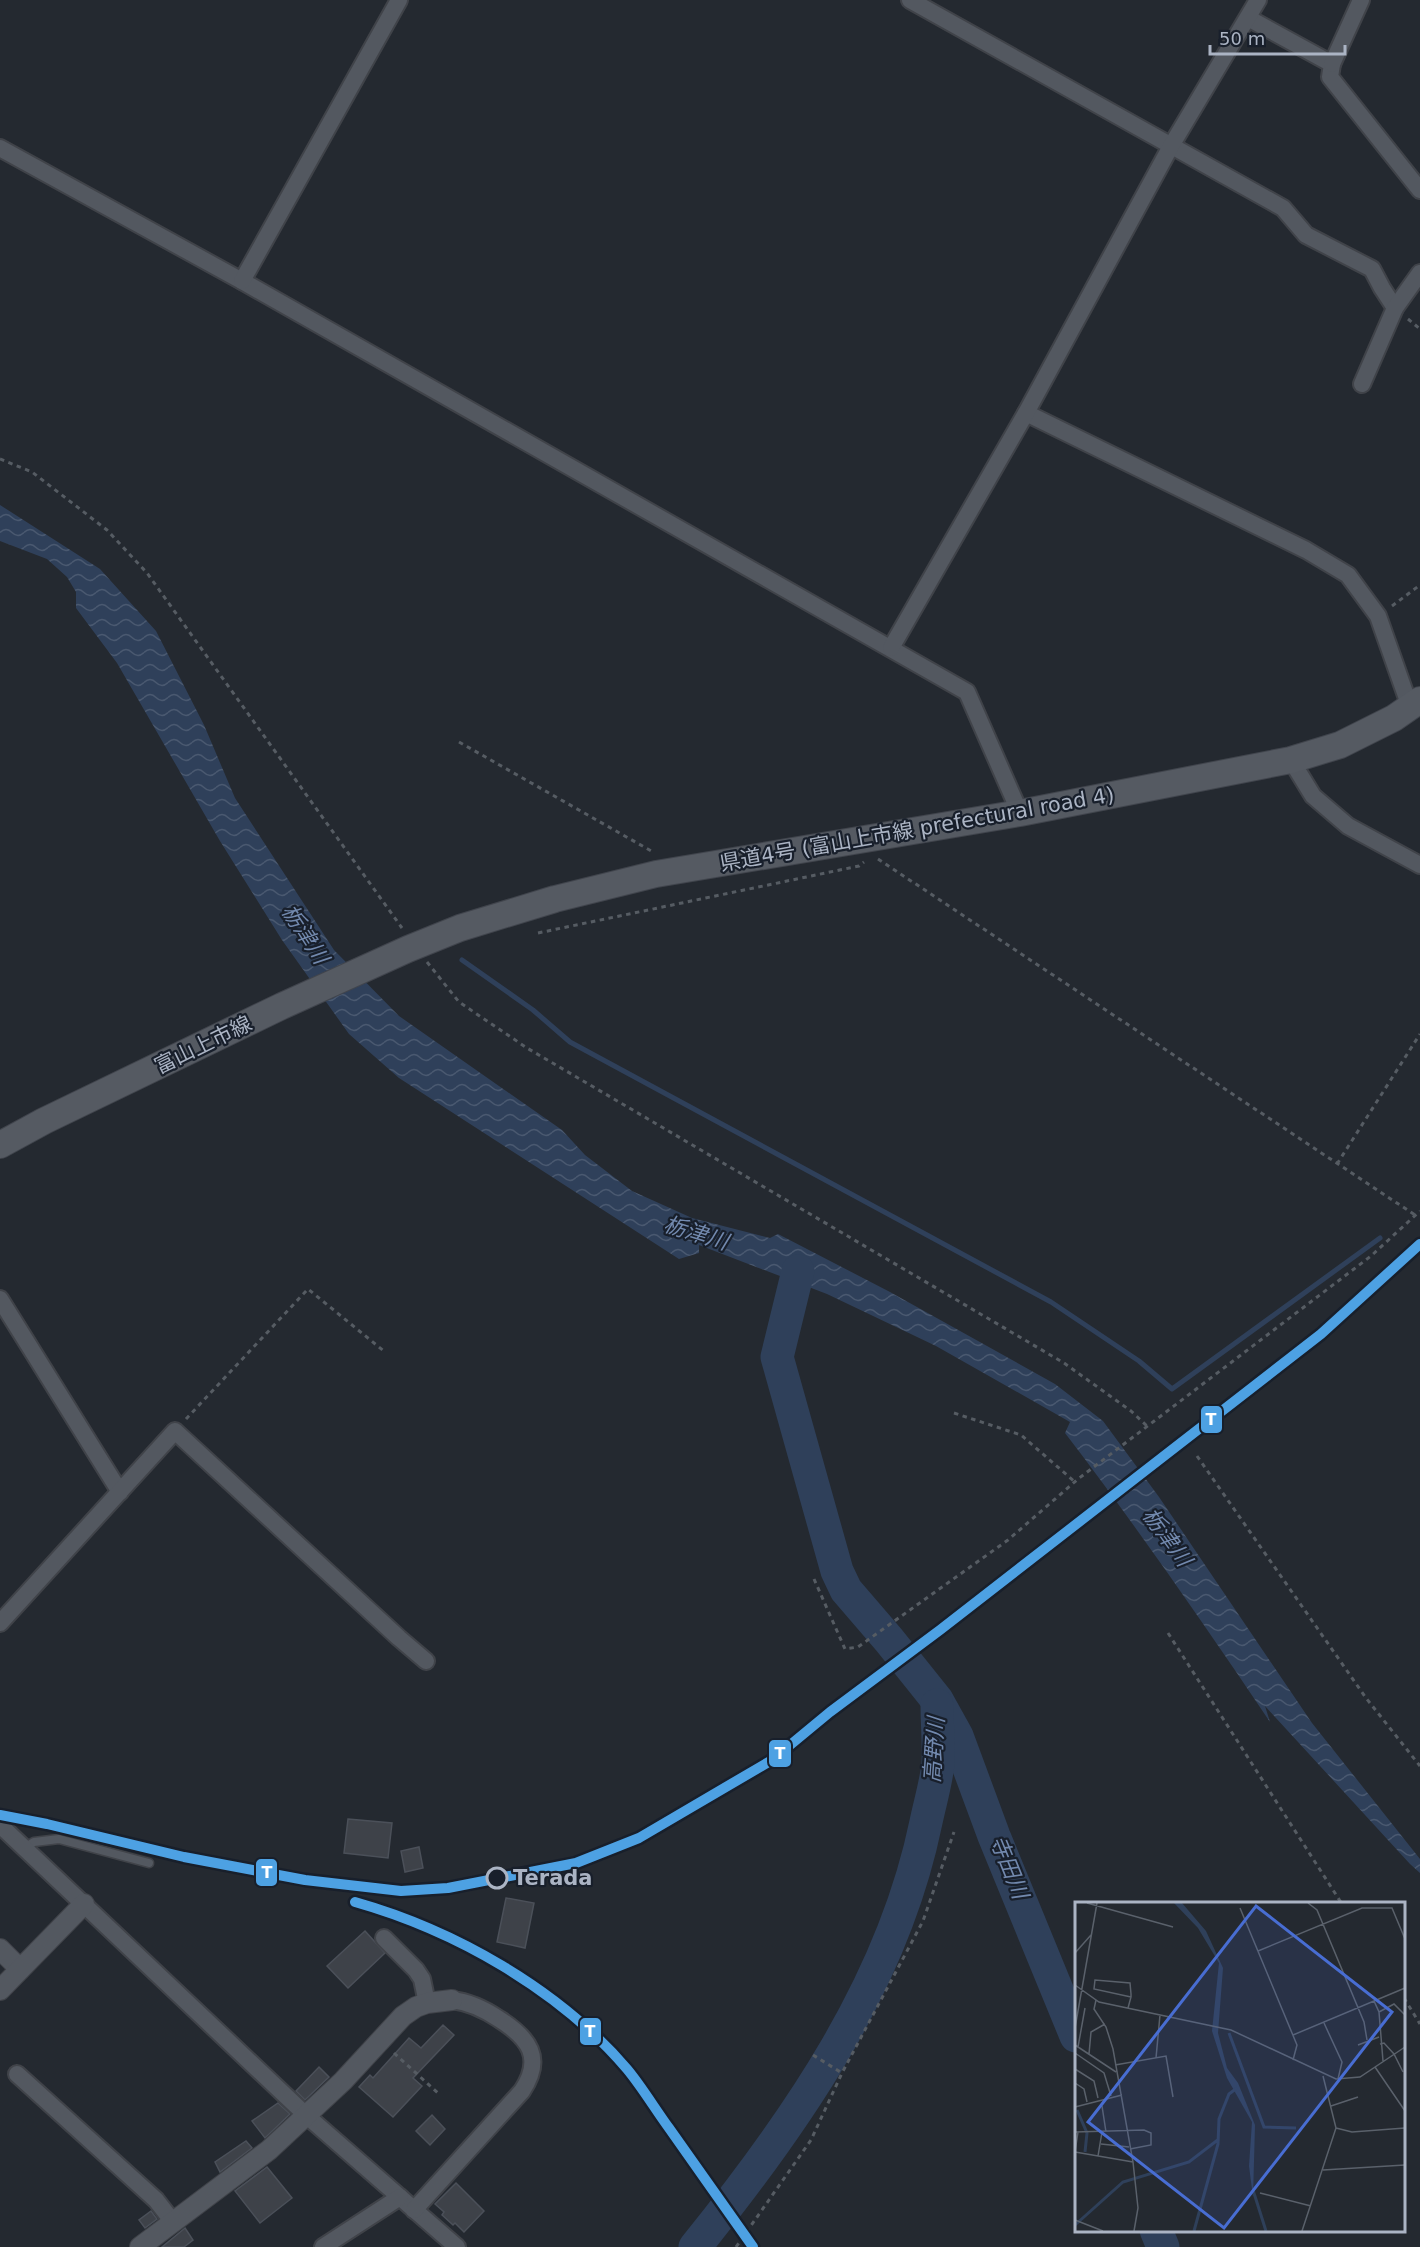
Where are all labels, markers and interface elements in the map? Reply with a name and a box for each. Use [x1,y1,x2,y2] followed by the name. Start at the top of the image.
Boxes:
[1210,18,1345,56] scale bar
[1219,28,1265,49] text: 50 m
[718,782,1116,876] street label: 県道4号 (富山上市線 prefectural road 4)
[277,900,335,970] water label: 栃津川
[151,1011,255,1079] street label: 富山上市線
[661,1211,733,1255] water label: 栃津川
[1200,1405,1223,1434] line badge: T
[1206,1410,1217,1429] text: T
[1137,1503,1198,1573] water label: 栃津川
[919,1714,949,1784] water label: 高野川
[768,1739,792,1768] line badge: T
[775,1744,786,1763] text: T
[985,1832,1034,1904] water label: 寺田川
[255,1858,278,1887] line badge: T
[262,1863,273,1882] text: T
[513,1866,593,1890] place label: Terada
[486,1867,508,1889] marker: Terada
[1075,1902,1405,2232] inset map
[579,2017,602,2046] line badge: T
[585,2022,596,2041] text: T

